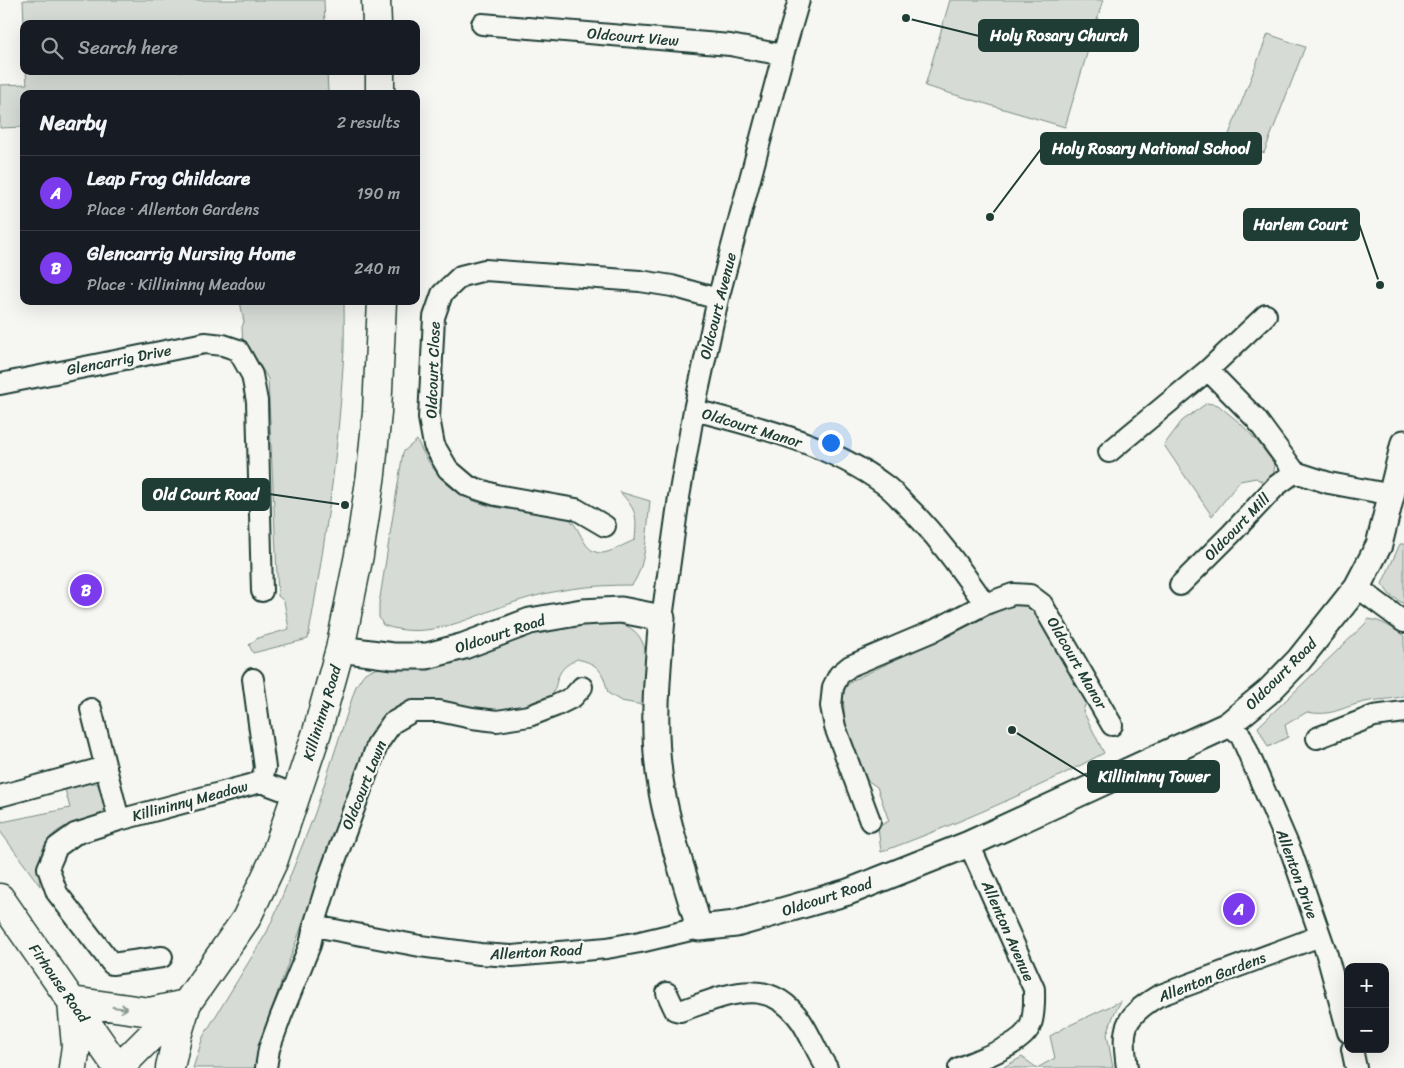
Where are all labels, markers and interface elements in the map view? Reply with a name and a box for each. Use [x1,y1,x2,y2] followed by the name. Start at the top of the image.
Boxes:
[20,20,420,75] search box
[586,20,681,54] street label: Oldcourt View
[979,20,1138,51] callout: Holy Rosary Church
[989,21,1129,50] text: Holy Rosary Church
[78,31,178,64] text: Search here
[38,34,66,62] icon: search
[40,104,106,142] text: Nearby
[337,108,400,137] text: 2 results
[1041,133,1261,164] callout: Holy Rosary National School
[1051,134,1252,163] text: Holy Rosary National School
[87,162,250,195] text: Leap Frog Childcare
[51,179,61,208] text: A
[357,179,400,208] text: 190 m
[87,195,259,224] text: Place · Allenton Gardens
[1244,209,1359,240] callout: Harlem Court
[1252,210,1349,239] text: Harlem Court
[87,237,296,270] text: Glencarrig Nursing Home
[692,249,744,362] street label: Oldcourt Avenue
[51,254,61,283] text: B
[354,254,400,283] text: 240 m
[87,270,265,299] text: Place · Killininny Meadow
[418,321,448,419] street label: Oldcourt Close
[64,337,174,383] street label: Glencarrig Drive
[699,400,806,456] street label: Oldcourt Manor
[818,430,844,456] your location
[143,479,269,510] callout: Old Court Road
[152,480,261,509] text: Old Court Road
[1198,486,1277,567] street label: Oldcourt Mill
[70,571,102,609] pin: B
[451,607,550,661] street label: Oldcourt Road
[1040,612,1115,715] street label: Oldcourt Manor
[1239,631,1324,716] street label: Oldcourt Road
[295,661,349,764] street label: Killininny Road
[334,736,394,834] street label: Oldcourt Lawn
[1088,761,1219,792] callout: Killininny Tower
[1097,762,1211,791] text: Killininny Tower
[129,773,252,829] street label: Killininny Meadow
[1268,824,1325,923] street label: Allenton Drive
[778,870,877,924] street label: Oldcourt Road
[974,875,1042,986] street label: Allenton Avenue
[1223,890,1255,928] pin: A
[488,937,584,967] street label: Allenton Road
[22,938,97,1029] street label: Firhouse Road
[1154,944,1270,1010] street label: Allenton Gardens
[1344,963,1389,1053] map controls
[1344,963,1389,1008] button: +
[112,1003,128,1013] one-way arrow
[1344,1008,1389,1053] button: −

